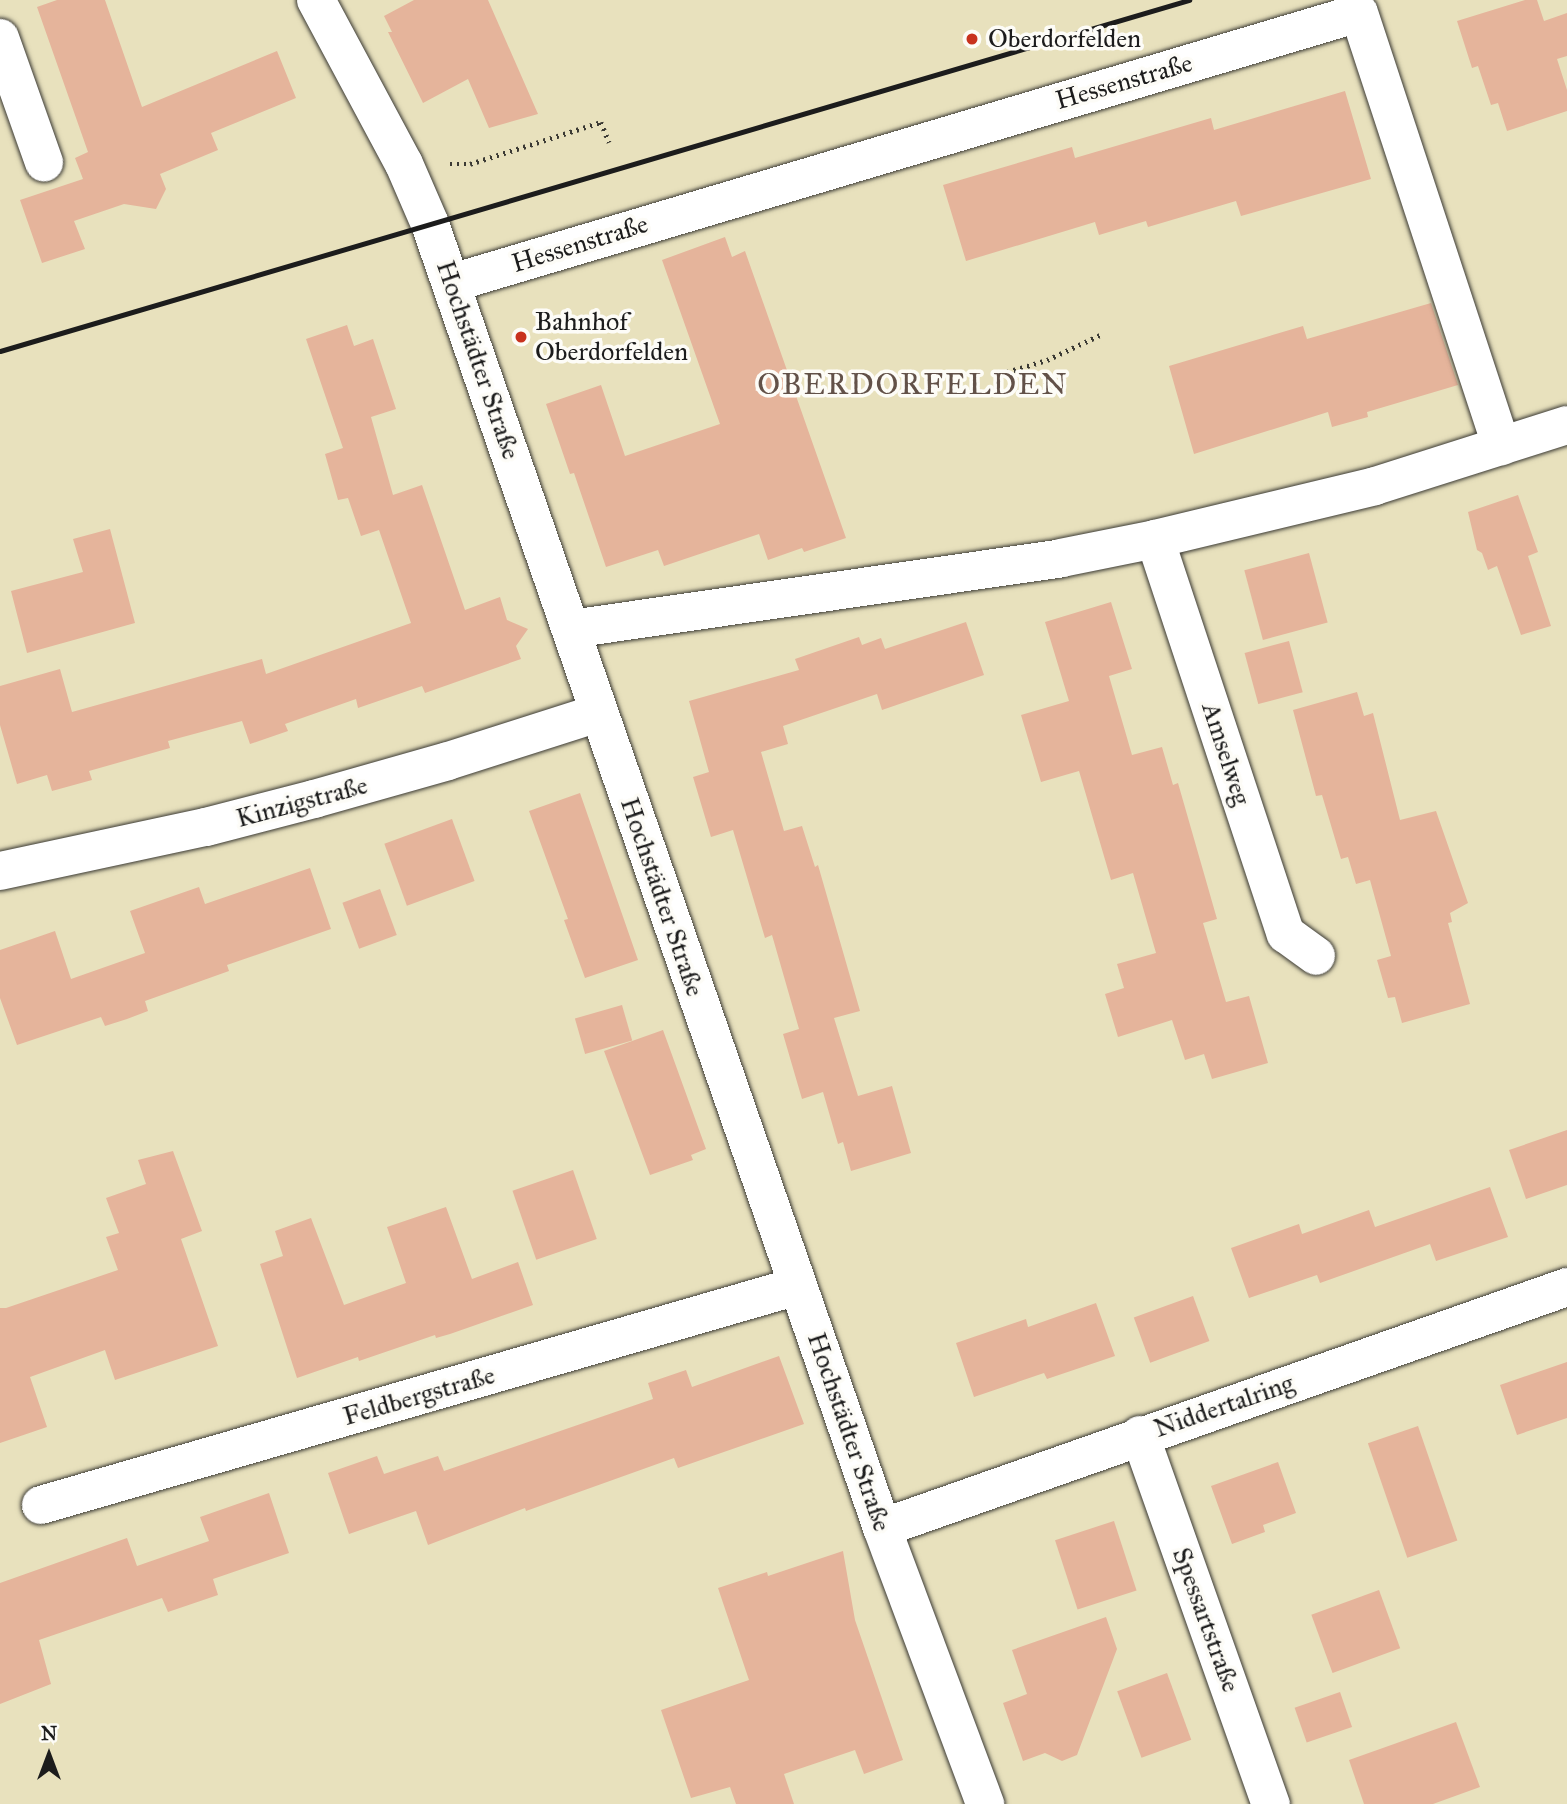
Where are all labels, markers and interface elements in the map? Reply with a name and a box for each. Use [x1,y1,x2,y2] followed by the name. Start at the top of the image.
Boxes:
[988,23,1141,55] place label: Oberdorfelden
[962,29,982,49] marker: Oberdorfelden
[1052,48,1196,116] street label: Hessenstraße
[508,209,652,279] street label: Hessenstraße
[429,257,527,463] street label: Hochstädter Straße
[535,306,688,368] place label: Bahnhof Oberdorfelden
[513,329,529,345] marker: Bahnhof Oberdorfelden
[759,366,1067,402] district label: OBERDORFELDEN
[1195,699,1257,809] street label: Amselweg
[233,770,371,834] street label: Kinzigstraße
[613,794,711,1000] street label: Hochstädter Straße
[800,1329,898,1535] street label: Hochstädter Straße
[340,1359,498,1433] street label: Feldbergstraße
[1150,1367,1298,1445] street label: Niddertalring
[1165,1544,1247,1696] street label: Spessartstraße
[14,1720,84,1790] north arrow
[41,1722,57,1745] text: N

